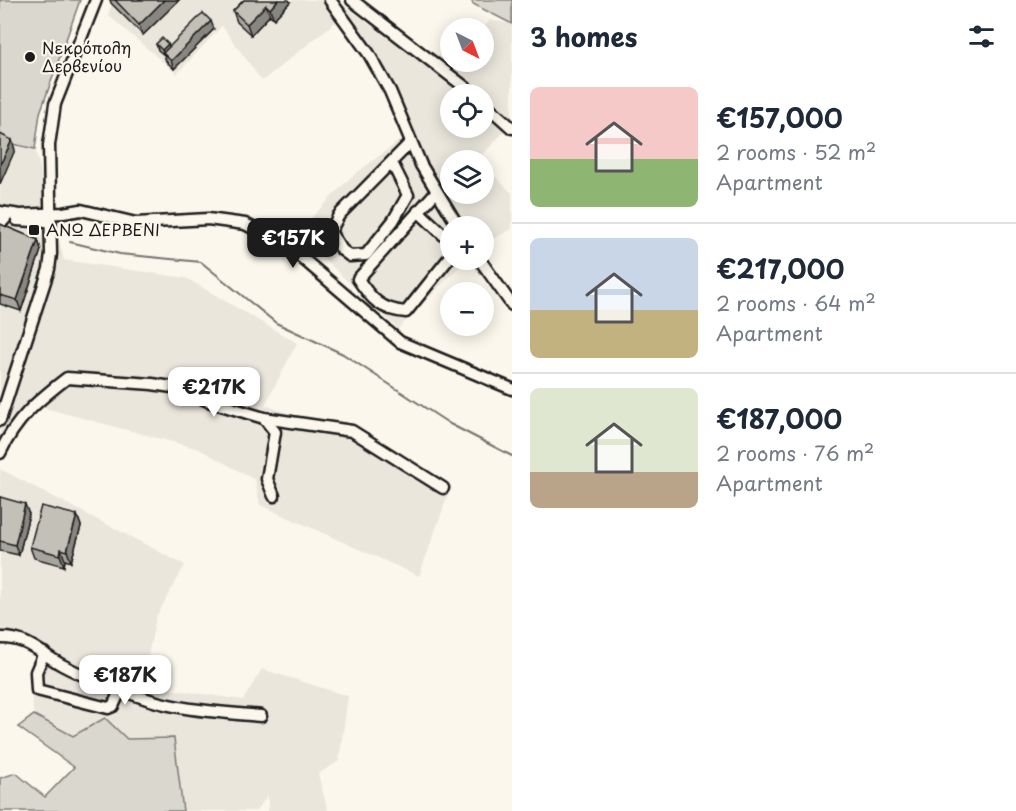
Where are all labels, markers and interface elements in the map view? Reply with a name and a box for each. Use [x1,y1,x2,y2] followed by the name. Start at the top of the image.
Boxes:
[530,17,637,56] text: 3 homes
[440,18,494,72] north arrow
[440,18,494,336] map controls
[965,20,998,53] icon: filters
[42,35,131,77] place label: Νεκρόπολη Δερβενίου
[23,50,37,64] marker: Νεκρόπολη Δερβενίου
[440,84,494,138] button: locate
[716,98,843,137] text: €157,000
[578,111,650,183] icon: home
[716,137,876,167] text: 2 rooms · 52 m²
[440,150,494,204] button: layers
[716,167,823,197] text: Apartment
[440,216,494,270] button: +
[46,217,160,241] place label: ΑΝΩ ΔΕΡΒΕΝΙ
[251,218,335,269] pin: €157K
[261,222,325,252] text: €157K
[27,223,41,237] marker: ΑΝΩ ΔΕΡΒΕΝΙ
[716,249,844,288] text: €217,000
[578,262,650,334] icon: home
[440,282,494,336] button: −
[716,288,876,318] text: 2 rooms · 64 m²
[716,318,823,348] text: Apartment
[172,367,256,418] pin: €217K
[182,371,246,401] text: €217K
[716,399,842,438] text: €187,000
[578,412,650,484] icon: home
[716,438,874,468] text: 2 rooms · 76 m²
[716,468,823,498] text: Apartment
[83,655,167,706] pin: €187K
[93,659,157,689] text: €187K

